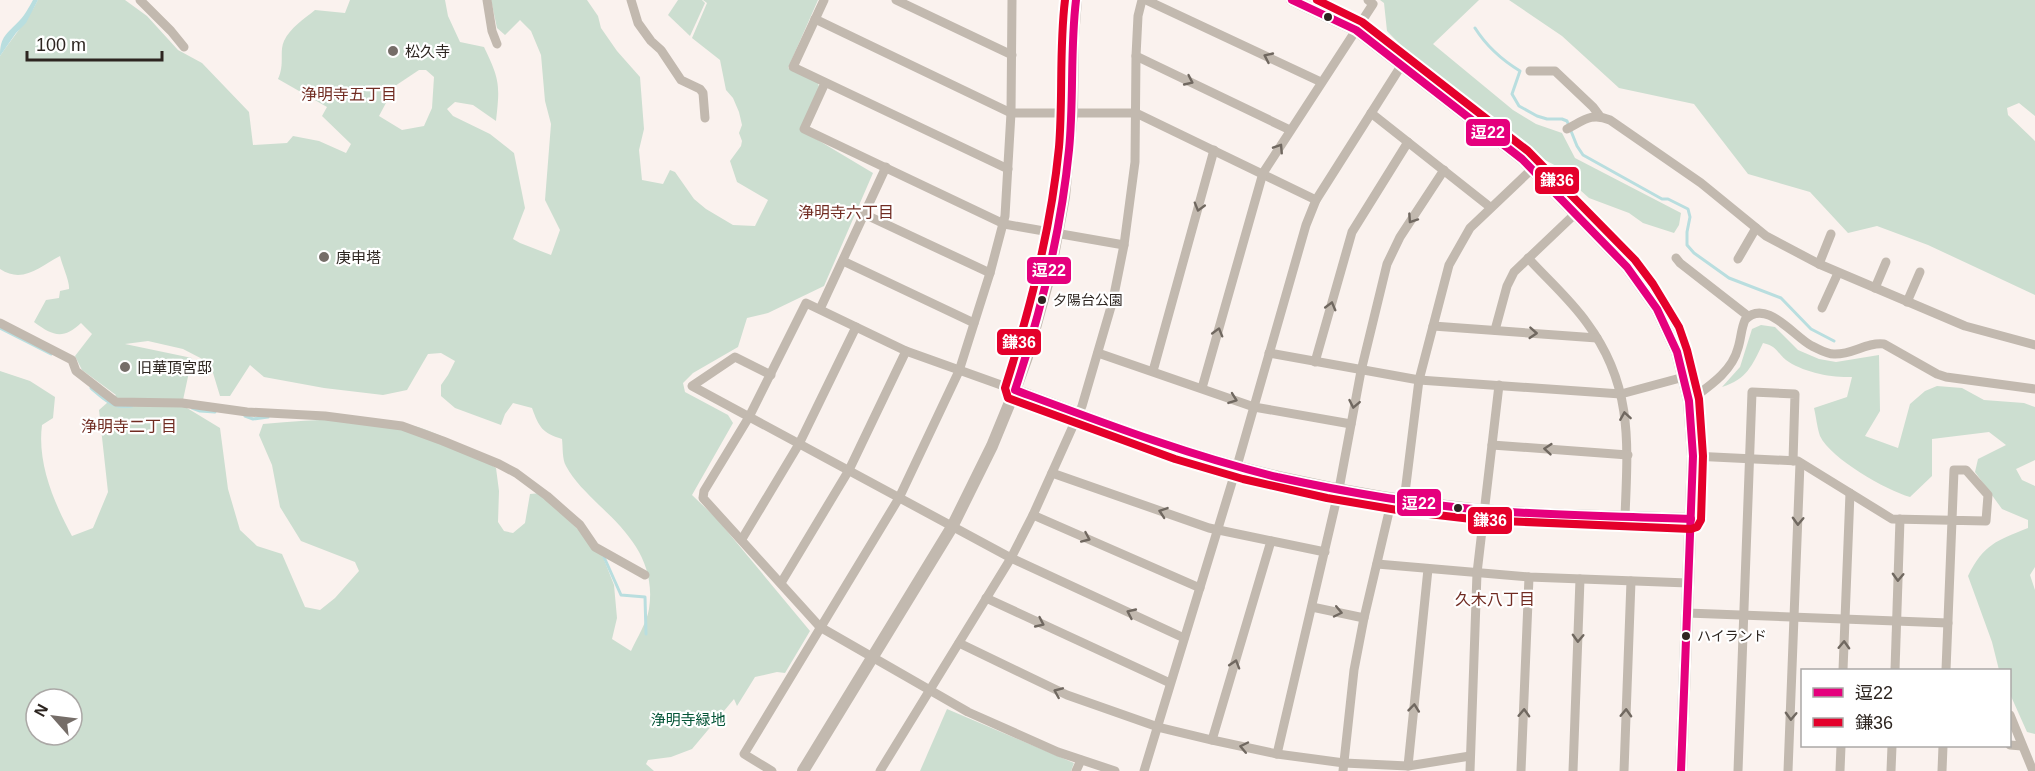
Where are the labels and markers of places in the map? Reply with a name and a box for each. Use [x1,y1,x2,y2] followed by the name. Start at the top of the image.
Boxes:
[1322,11,1334,23] unlabelled marker
[405,43,450,60] place label: 松久寺
[386,44,400,58] marker: 松久寺
[336,249,381,266] place label: 庚申塔
[317,250,331,264] marker: 庚申塔
[1053,292,1123,308] place label: 夕陽台公園
[1036,294,1048,306] marker: 夕陽台公園
[137,359,212,376] place label: 旧華頂宮邸
[118,360,132,374] marker: 旧華頂宮邸
[1452,502,1464,514] unlabelled marker
[1697,628,1767,644] place label: ハイランド
[1680,630,1692,642] marker: ハイランド

